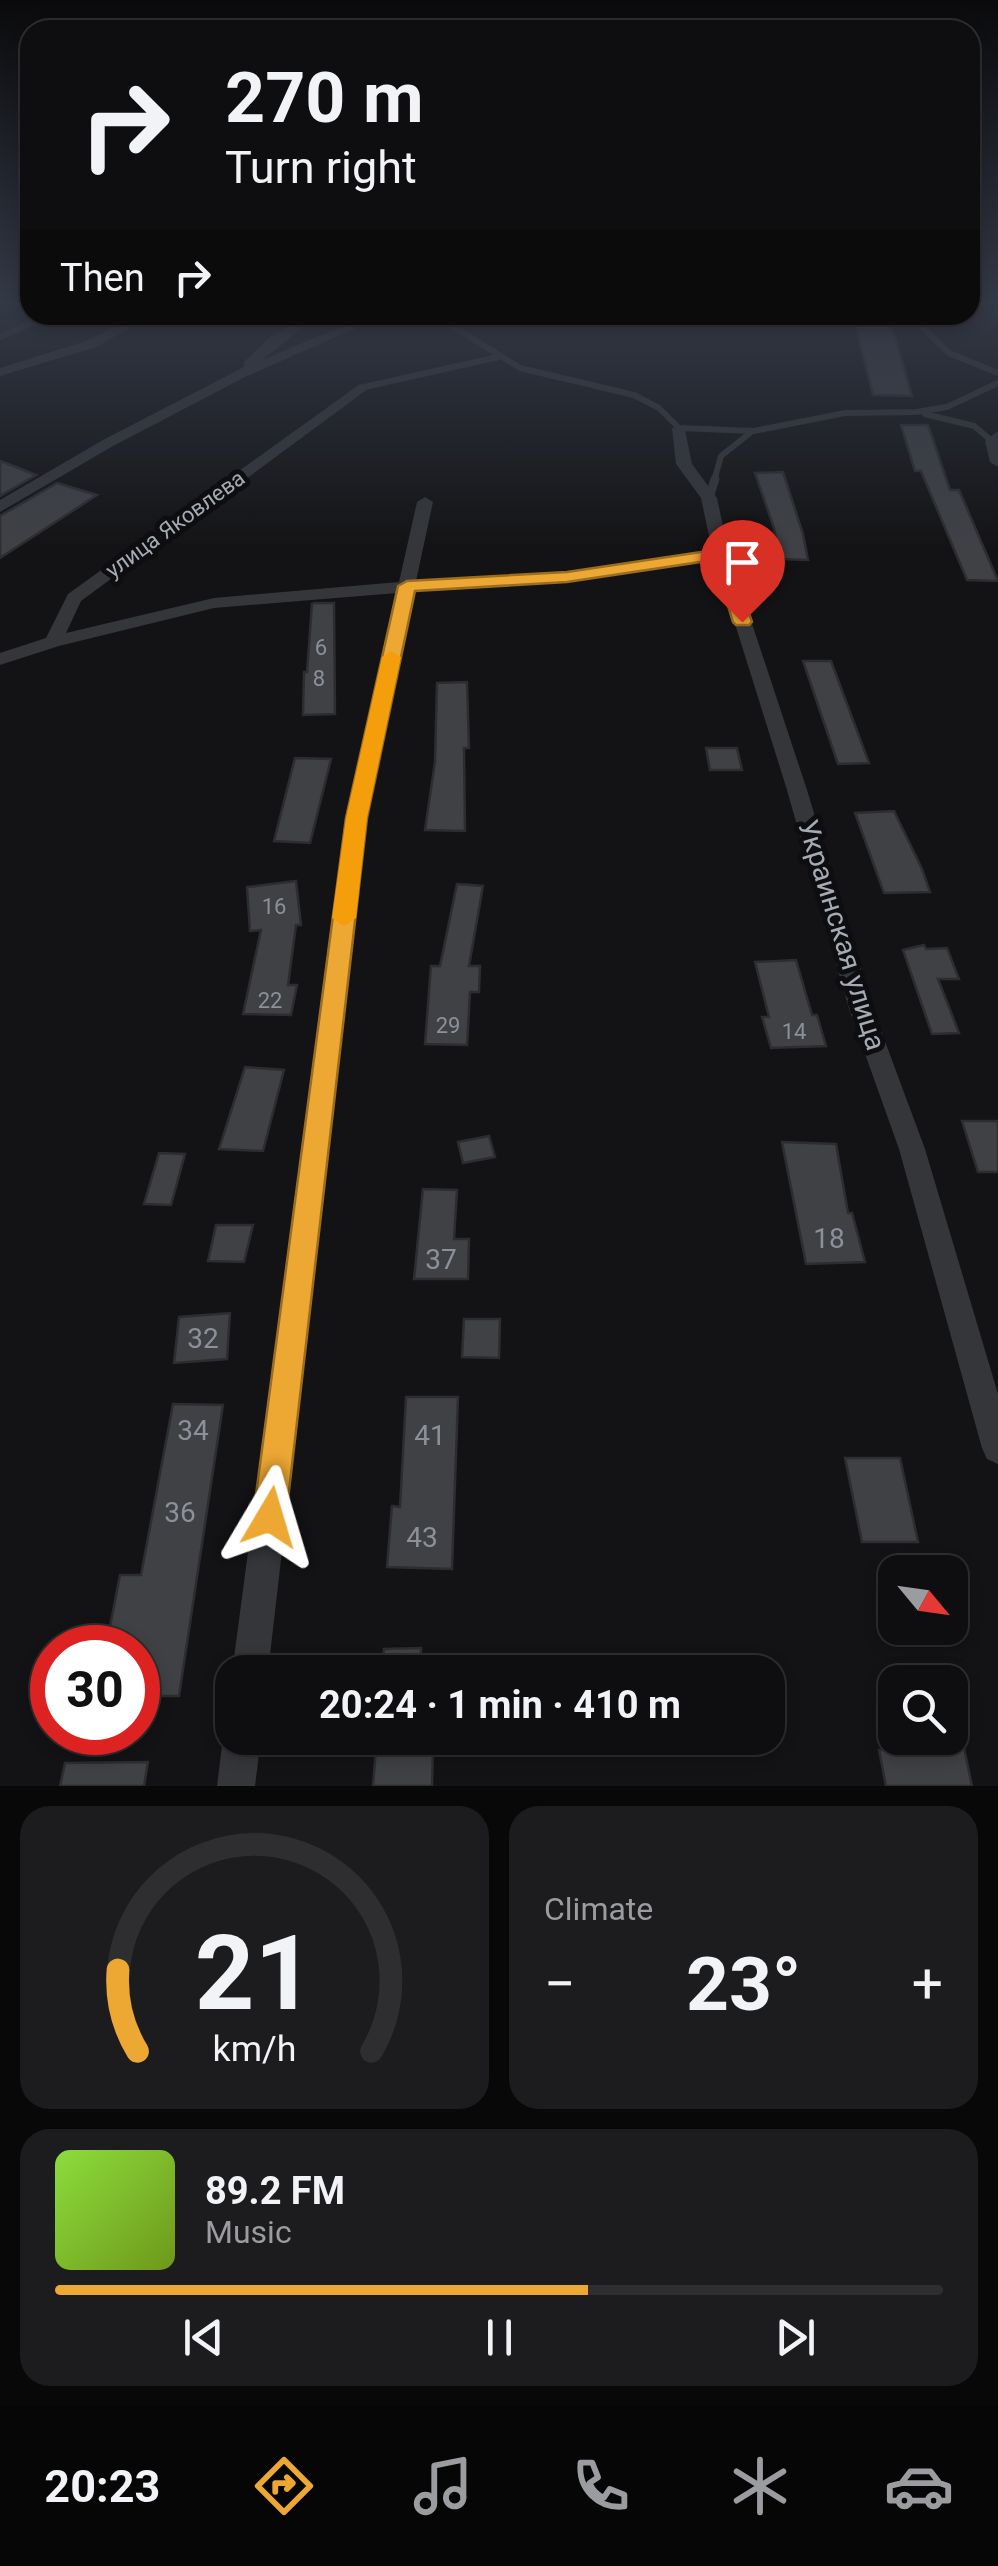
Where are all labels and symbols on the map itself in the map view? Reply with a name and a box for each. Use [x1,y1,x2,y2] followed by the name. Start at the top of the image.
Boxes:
[101,465,249,583] street label: улица Яковлева
[700,520,785,623] pin
[315,635,327,660] house number: 6
[313,666,325,691] house number: 8
[791,816,893,1054] street label: Украинская улица
[262,894,286,919] house number: 16
[258,988,282,1013] house number: 22
[436,1013,460,1038] house number: 29
[782,1019,806,1044] house number: 14
[813,1222,845,1255] house number: 18
[425,1243,457,1276] house number: 37
[187,1322,219,1355] house number: 32
[177,1414,209,1447] house number: 34
[414,1419,446,1452] house number: 41
[218,1465,322,1569] position arrow
[164,1496,196,1529] house number: 36
[406,1521,438,1554] house number: 43
[878,1555,968,1645] north arrow
[30,1625,160,1755] speed limit sign: 30

